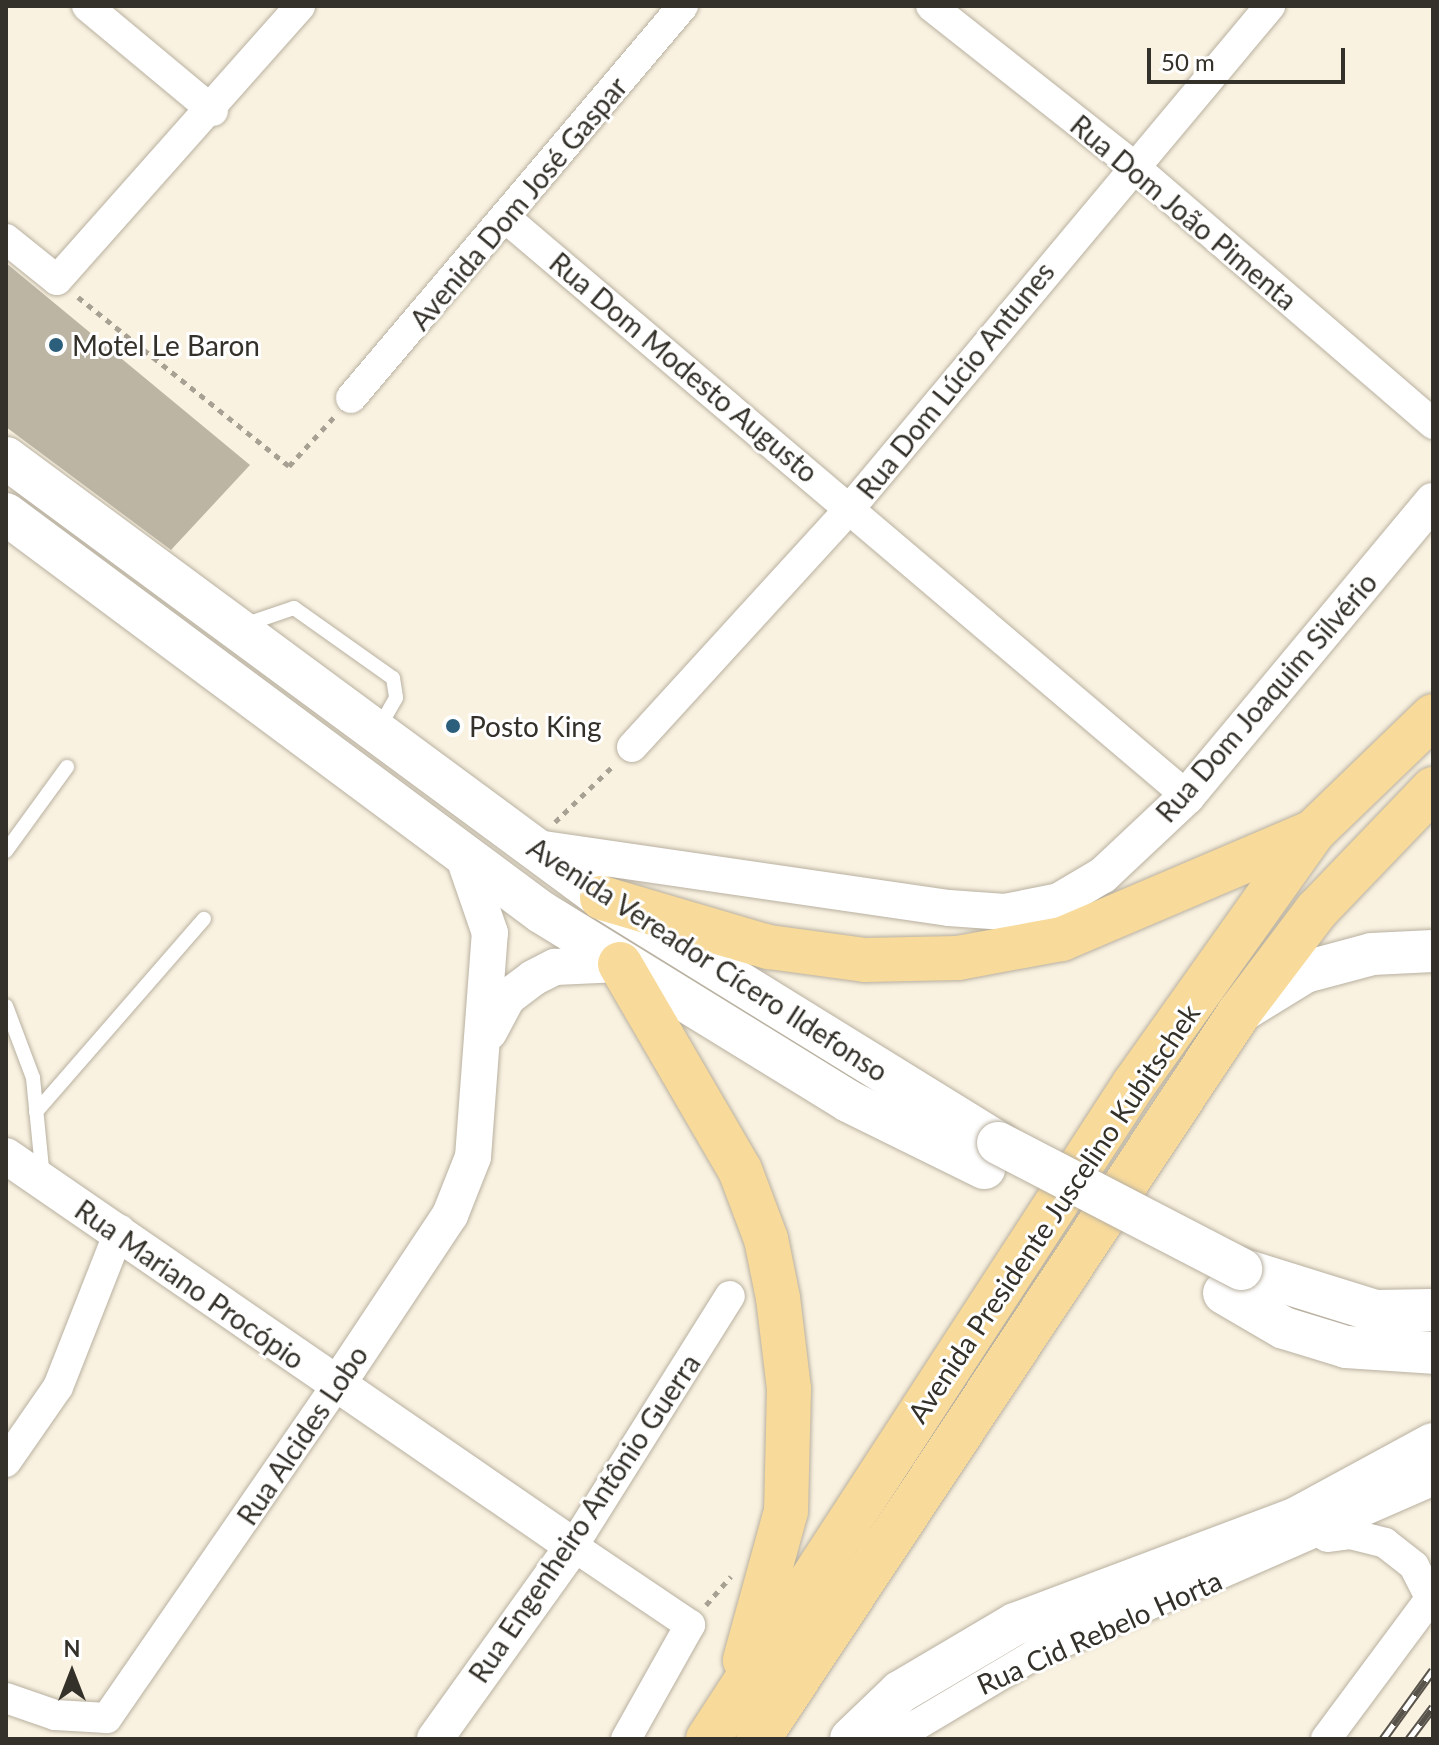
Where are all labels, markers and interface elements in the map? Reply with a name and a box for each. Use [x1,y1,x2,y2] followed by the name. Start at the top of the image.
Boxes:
[1151,32,1349,82] scale bar
[1161,47,1215,76] text: 50 m
[402,69,634,337] street label: Avenida Dom José Gaspar
[1064,107,1304,317] street label: Rua Dom João Pimenta
[543,245,825,489] street label: Rua Dom Modesto Augusto
[849,255,1061,505] street label: Rua Dom Lúcio Antunes
[72,328,260,362] place label: Motel Le Baron
[47,336,65,354] marker: Motel Le Baron
[1148,565,1384,829] street label: Rua Dom Joaquim Silvério
[469,709,602,743] place label: Posto King
[444,717,462,735] marker: Posto King
[521,829,895,1089] street label: Avenida Vereador Cícero Ildefonso
[900,997,1206,1429] street label: Avenida Presidente Juscelino Kubitschek
[69,1192,311,1376] street label: Rua Mariano Procópio
[229,1339,375,1531] street label: Rua Alcides Lobo
[461,1347,707,1689] street label: Rua Engenheiro Antônio Guerra
[971,1563,1227,1701] street label: Rua Cid Rebelo Horta
[32,1633,112,1713] north arrow
[64,1635,80,1662] text: N

